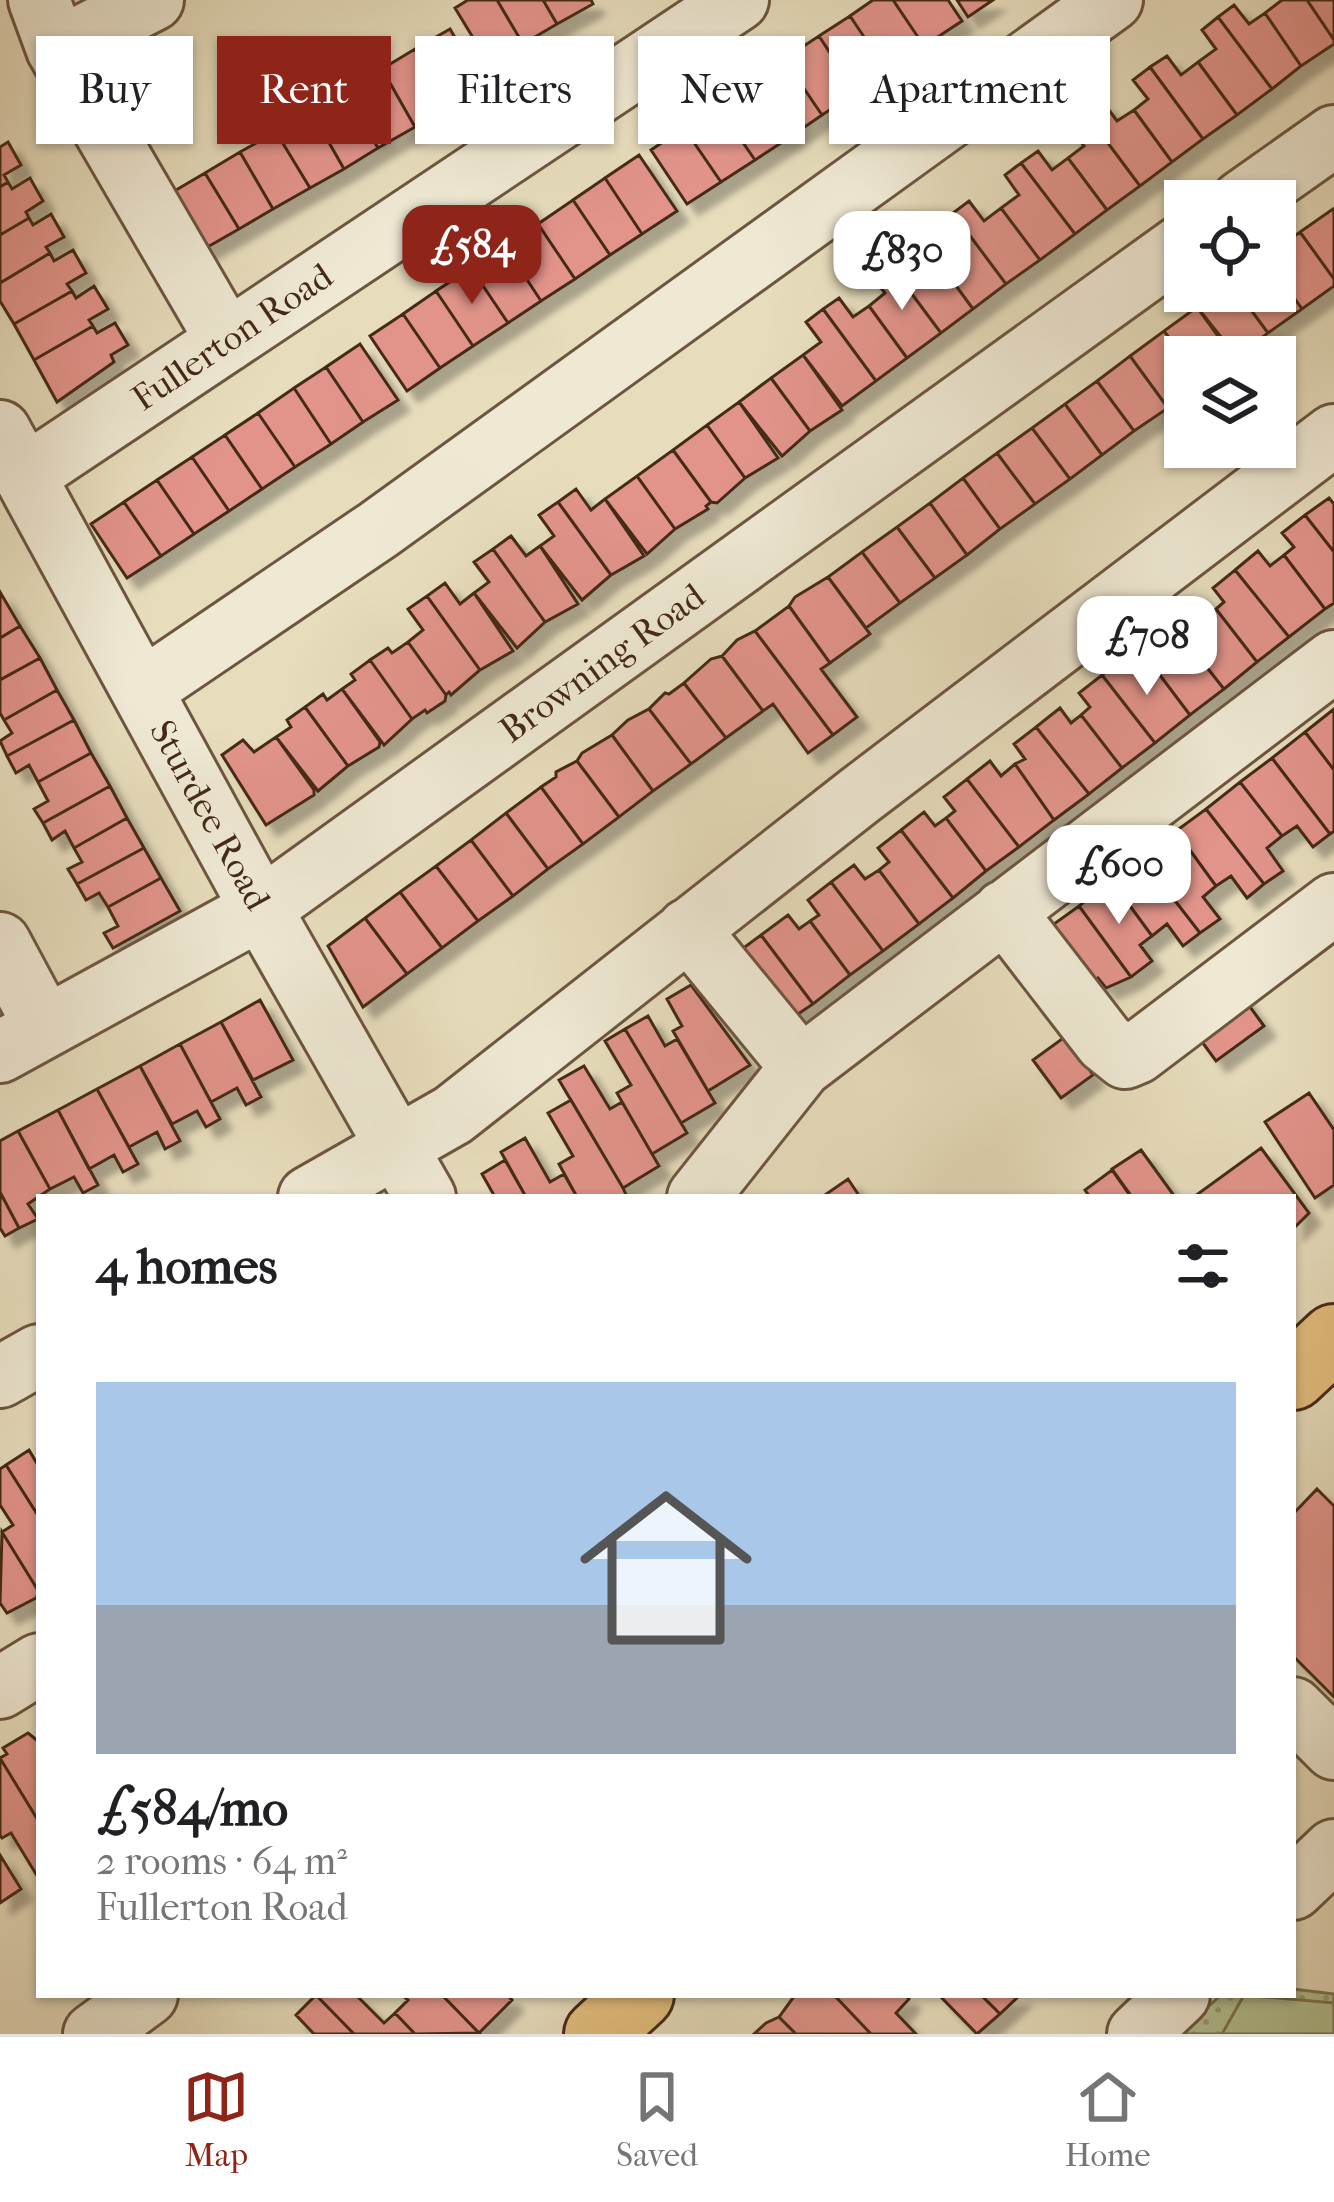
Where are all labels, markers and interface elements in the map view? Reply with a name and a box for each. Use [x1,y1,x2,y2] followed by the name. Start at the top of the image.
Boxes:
[36,36,193,144] chip: Buy
[217,36,391,144] chip: Rent
[415,36,614,144] chip: Filters
[638,36,805,144] chip: New
[829,36,1110,144] chip: Apartment
[1164,180,1296,468] map controls
[1164,180,1296,312] button: locate
[401,205,543,307] pin: £584
[831,211,973,313] pin: £830
[429,221,515,267] text: £584
[860,227,944,273] text: £830
[124,254,340,419] street label: Fullerton Road
[1164,336,1296,468] button: layers
[492,575,713,751] street label: Browning Road
[1076,596,1218,698] pin: £708
[1104,612,1190,658] text: £708
[141,713,279,917] street label: Sturdee Road
[1048,825,1190,927] pin: £600
[1074,841,1164,887] text: £600
[1170,1233,1236,1299] icon: filters
[96,1236,277,1296] text: 4 homes
[558,1460,774,1676] icon: home
[96,1778,288,1838] text: £584/mo
[96,1838,347,1884] text: 2 rooms · 64 m²
[96,1884,348,1930] text: Fullerton Road
[183,2064,249,2175] tab: Map
[616,2064,698,2175] tab: Saved
[1065,2064,1151,2175] tab: Home

